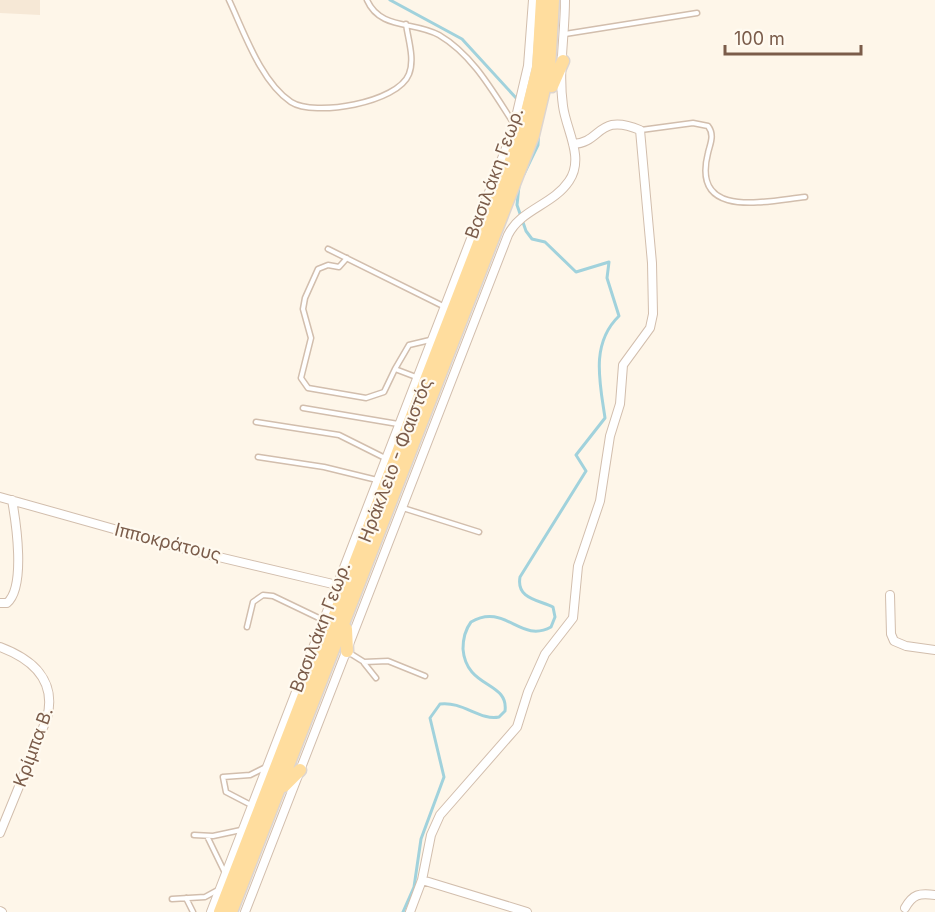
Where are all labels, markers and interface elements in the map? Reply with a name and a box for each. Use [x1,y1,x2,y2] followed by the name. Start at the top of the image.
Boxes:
[725,18,862,56] scale bar
[734,28,785,49] text: 100 m
[461,105,527,241] street label: Βασιλάκη Γεωρ.
[354,375,436,545] street label: Ηράκλειο - Φαιστός
[112,519,224,565] street label: Ιπποκράτους
[285,559,355,695] street label: Βασιλάκη Γεωρ.
[9,704,57,790] street label: Κρίμπα Β.

